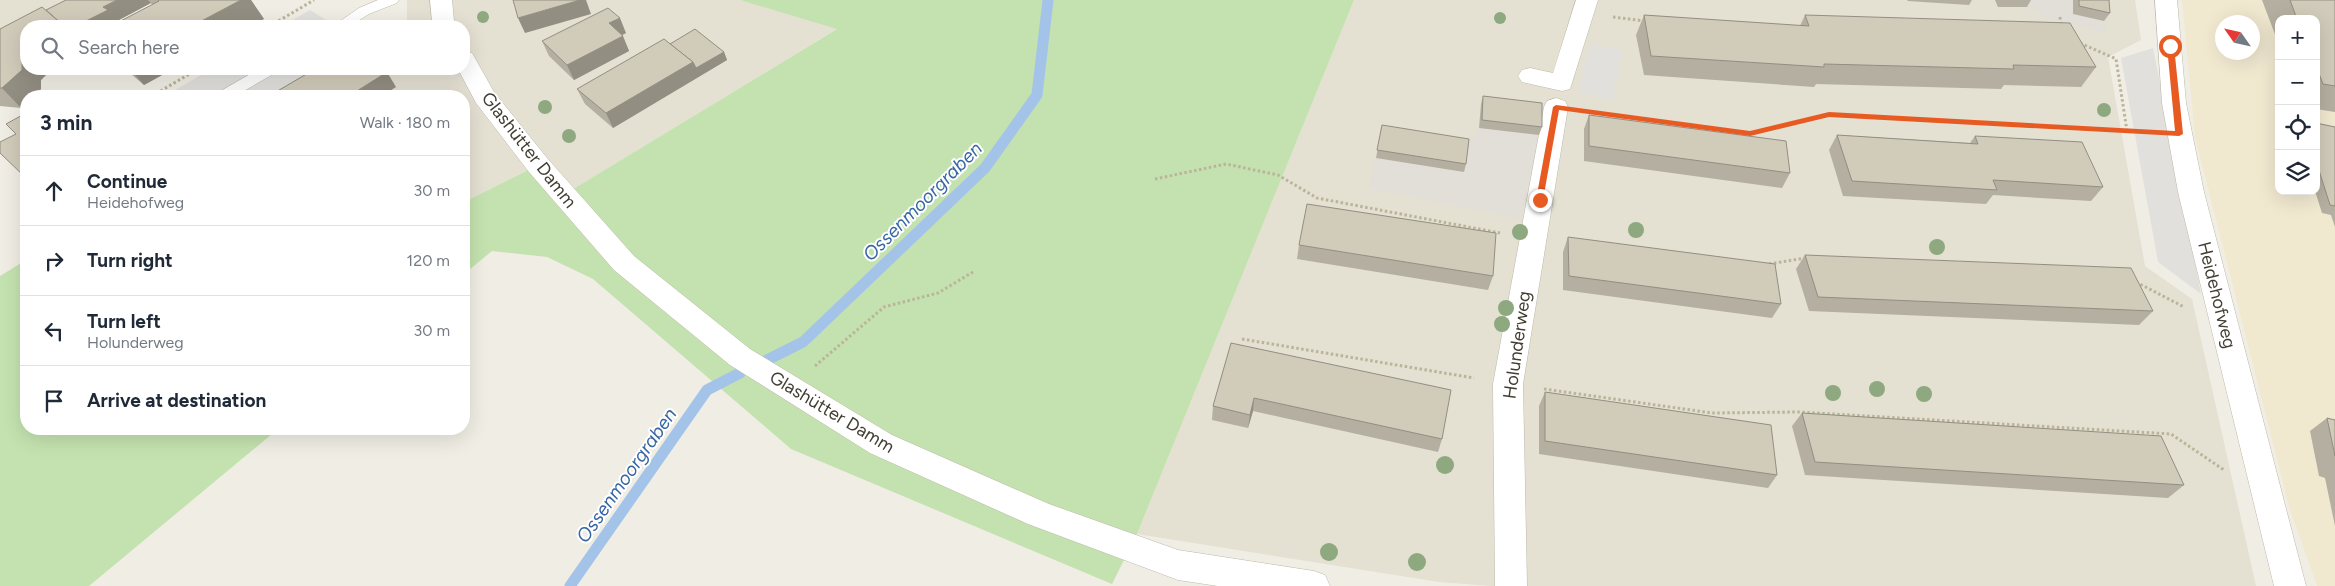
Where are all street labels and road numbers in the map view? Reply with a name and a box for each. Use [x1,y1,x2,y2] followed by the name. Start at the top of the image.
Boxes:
[477,88,581,212] street label: Glashütter Damm
[2193,239,2241,351] street label: Heidehofweg
[1499,290,1535,400] street label: Holunderweg
[766,366,898,458] street label: Glashütter Damm

